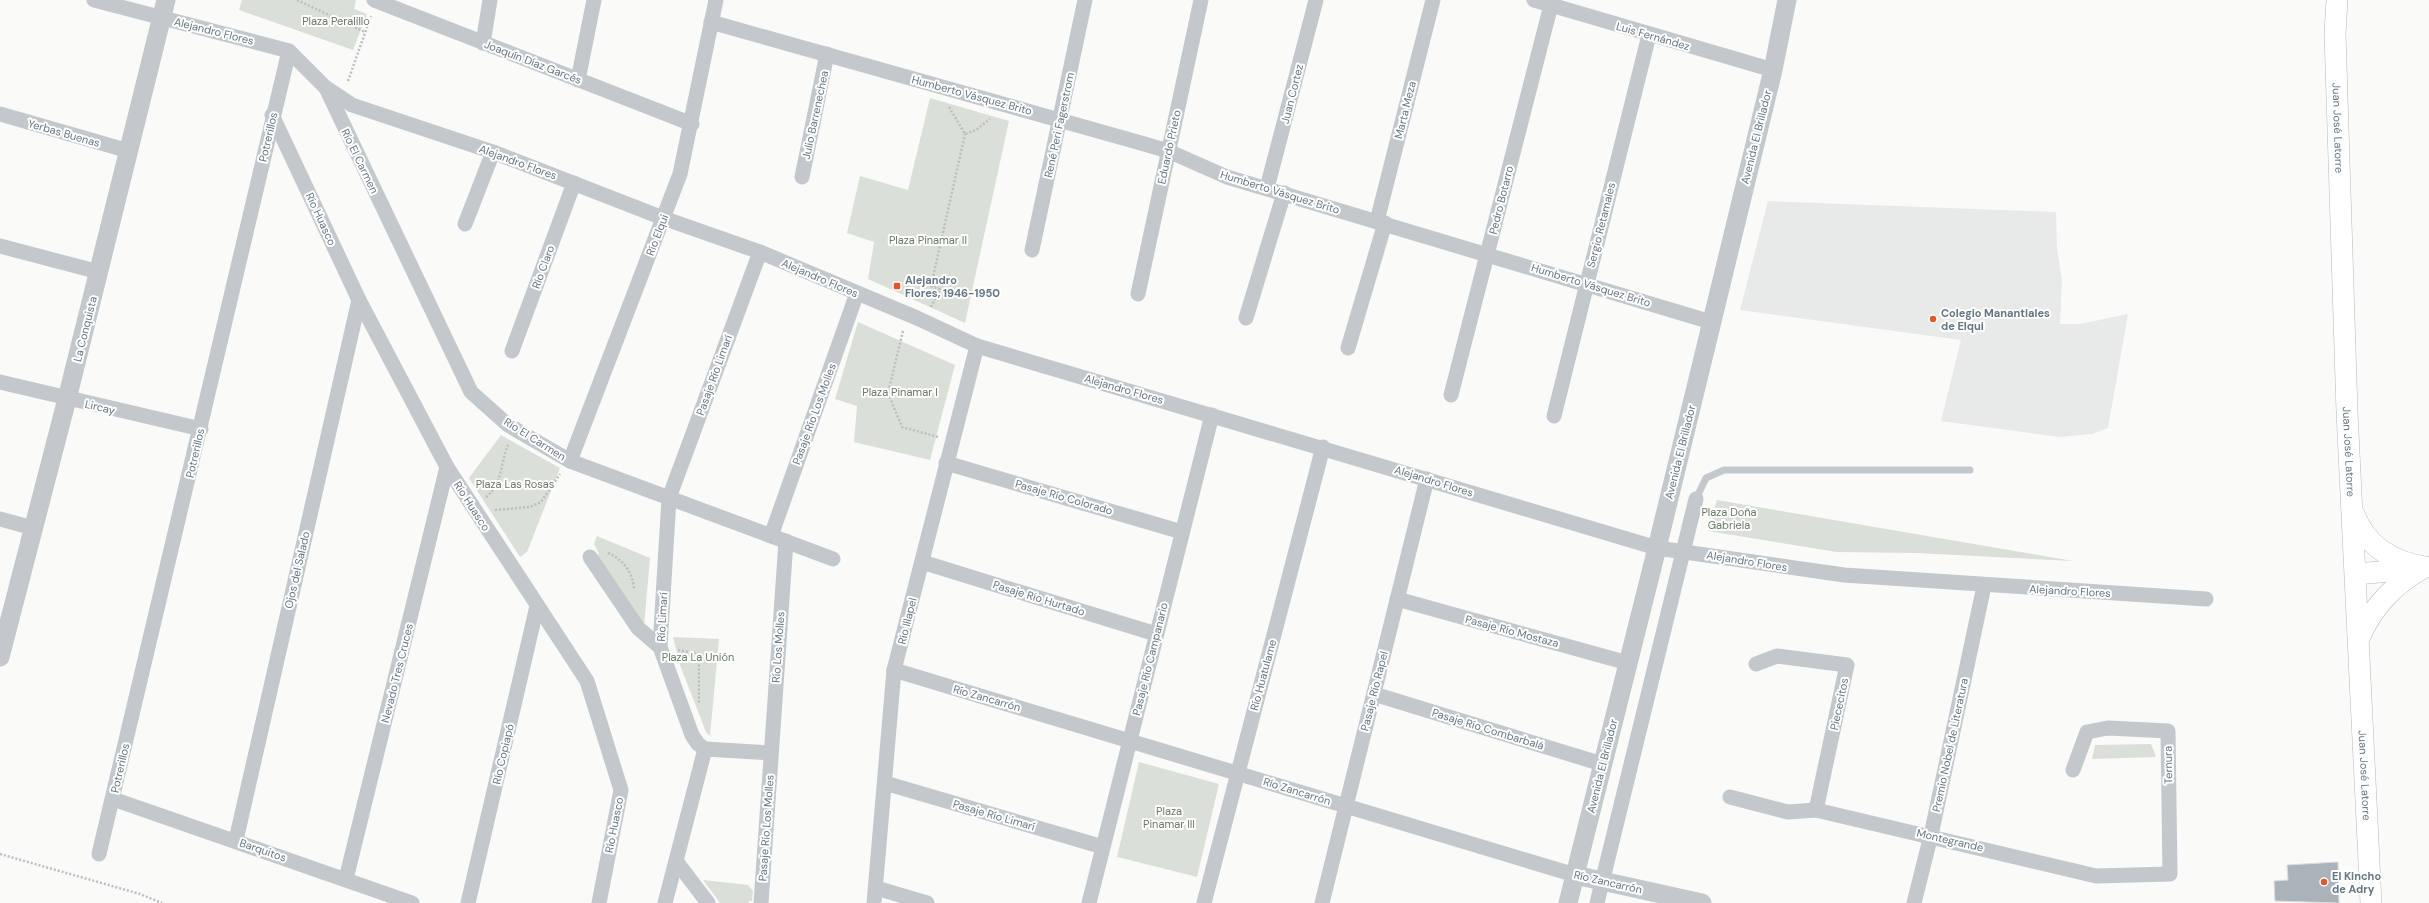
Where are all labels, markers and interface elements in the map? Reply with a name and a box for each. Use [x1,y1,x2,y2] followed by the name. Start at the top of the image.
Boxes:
[173,14,255,48] street label: Alejandro Flores
[302,14,370,28] park label: Plaza Peralillo
[1615,19,1691,53] street label: Luis Fernández
[482,37,584,87] street label: Joaquín Díaz Garcés
[1278,63,1306,125] street label: Juan Cortez
[799,69,831,161] street label: Julio Barrenechea
[1041,71,1077,179] street label: René Peri Fagerstrom
[910,72,1034,118] street label: Humberto Vásquez Brito
[1391,80,1419,140] street label: Marta Meza
[2330,82,2346,173] street label: Juan José Latorre
[1738,88,1774,186] street label: Avenida El Brillador
[1154,109,1184,185] street label: Eduardo Prieto
[256,111,280,163] street label: Potrerillos
[26,116,102,150] street label: Yerbas Buenas
[338,126,382,196] street label: Río El Carmen
[477,141,559,183] street label: Alejandro Flores
[1486,164,1516,236] street label: Pedro Botarro
[1219,167,1341,217] street label: Humberto Vásquez Brito
[1584,181,1618,269] street label: Sergio Retamales
[303,190,339,248] street label: Río Huasco
[643,212,671,258] street label: Río Elqui
[889,233,967,247] park label: Plaza Pinamar II
[529,243,557,291] street label: Río Claro
[780,256,860,300] street label: Alejandro Flores
[1530,260,1652,310] street label: Humberto Vásquez Brito
[905,273,1000,300] place label: Alejandro Flores, 1946-1950
[892,281,902,291] marker: Alejandro Flores, 1946-1950
[70,295,100,363] street label: La Conquista
[1941,306,2050,333] place label: Colegio Manantiales de Elqui
[1928,314,1938,324] marker: Colegio Manantiales de Elqui
[693,332,735,417] street label: Pasaje Río Limarí
[789,361,839,467] street label: Pasaje Río Los Molles
[1083,371,1165,407] street label: Alejandro Flores
[862,385,938,399] park label: Plaza Pinamar I
[84,397,116,417] street label: Lircay
[1662,403,1698,501] street label: Avenida El Brillador
[2340,406,2358,497] street label: Juan José Latorre
[501,414,569,464] street label: Río El Carmen
[183,427,207,479] street label: Potrerillos
[1393,462,1475,500] street label: Alejandro Flores
[1014,476,1114,518] street label: Pasaje Río Colorado
[476,477,554,491] park label: Plaza Las Rosas
[451,478,493,534] street label: Río Huasco
[1701,505,1757,532] park label: Plaza Doña Gabriela
[281,530,313,610] street label: Ojos del Salado
[1706,548,1788,574] street label: Alejandro Flores
[991,577,1087,619] street label: Pasaje Río Hurtado
[2029,582,2111,600] street label: Alejandro Flores
[654,592,670,642] street label: Río Limarí
[894,596,920,646] street label: Río Illapel
[1129,601,1171,717] street label: Pasaje Río Campanario
[769,611,787,683] street label: Río Los Molles
[1464,612,1560,650] street label: Pasaje Río Mostaza
[378,622,416,724] street label: Nevado Tres Cruces
[1247,638,1279,712] street label: Río Huatulame
[662,650,734,664] park label: Plaza La Unión
[1357,650,1391,732] street label: Pasaje Río Rapel
[1827,677,1851,731] street label: Piececitos
[1929,677,1971,813] street label: Premio Nobel de Literatura
[952,682,1022,714] street label: Río Zancarrón
[1430,705,1546,753] street label: Pasaje Río Combarbalá
[1584,717,1620,815] street label: Avenida El Brillador
[489,722,517,786] street label: Río Copiapó
[2356,730,2374,821] street label: Juan José Latorre
[108,742,132,794] street label: Potrerillos
[2161,746,2175,784] street label: Ternura
[755,774,777,882] street label: Pasaje Río Los Molles
[1262,774,1332,808] street label: Río Zancarrón
[602,796,626,854] street label: Río Huasco
[951,797,1037,834] street label: Pasaje Río Limarí
[1143,804,1195,831] park label: Plaza Pinamar III
[1915,826,1985,854] street label: Montegrande
[238,835,288,865] street label: Barquitos
[1572,867,1644,897] street label: Río Zancarrón
[2332,869,2381,896] place label: El Kincho de Adry
[2319,877,2329,887] marker: El Kincho de Adry

